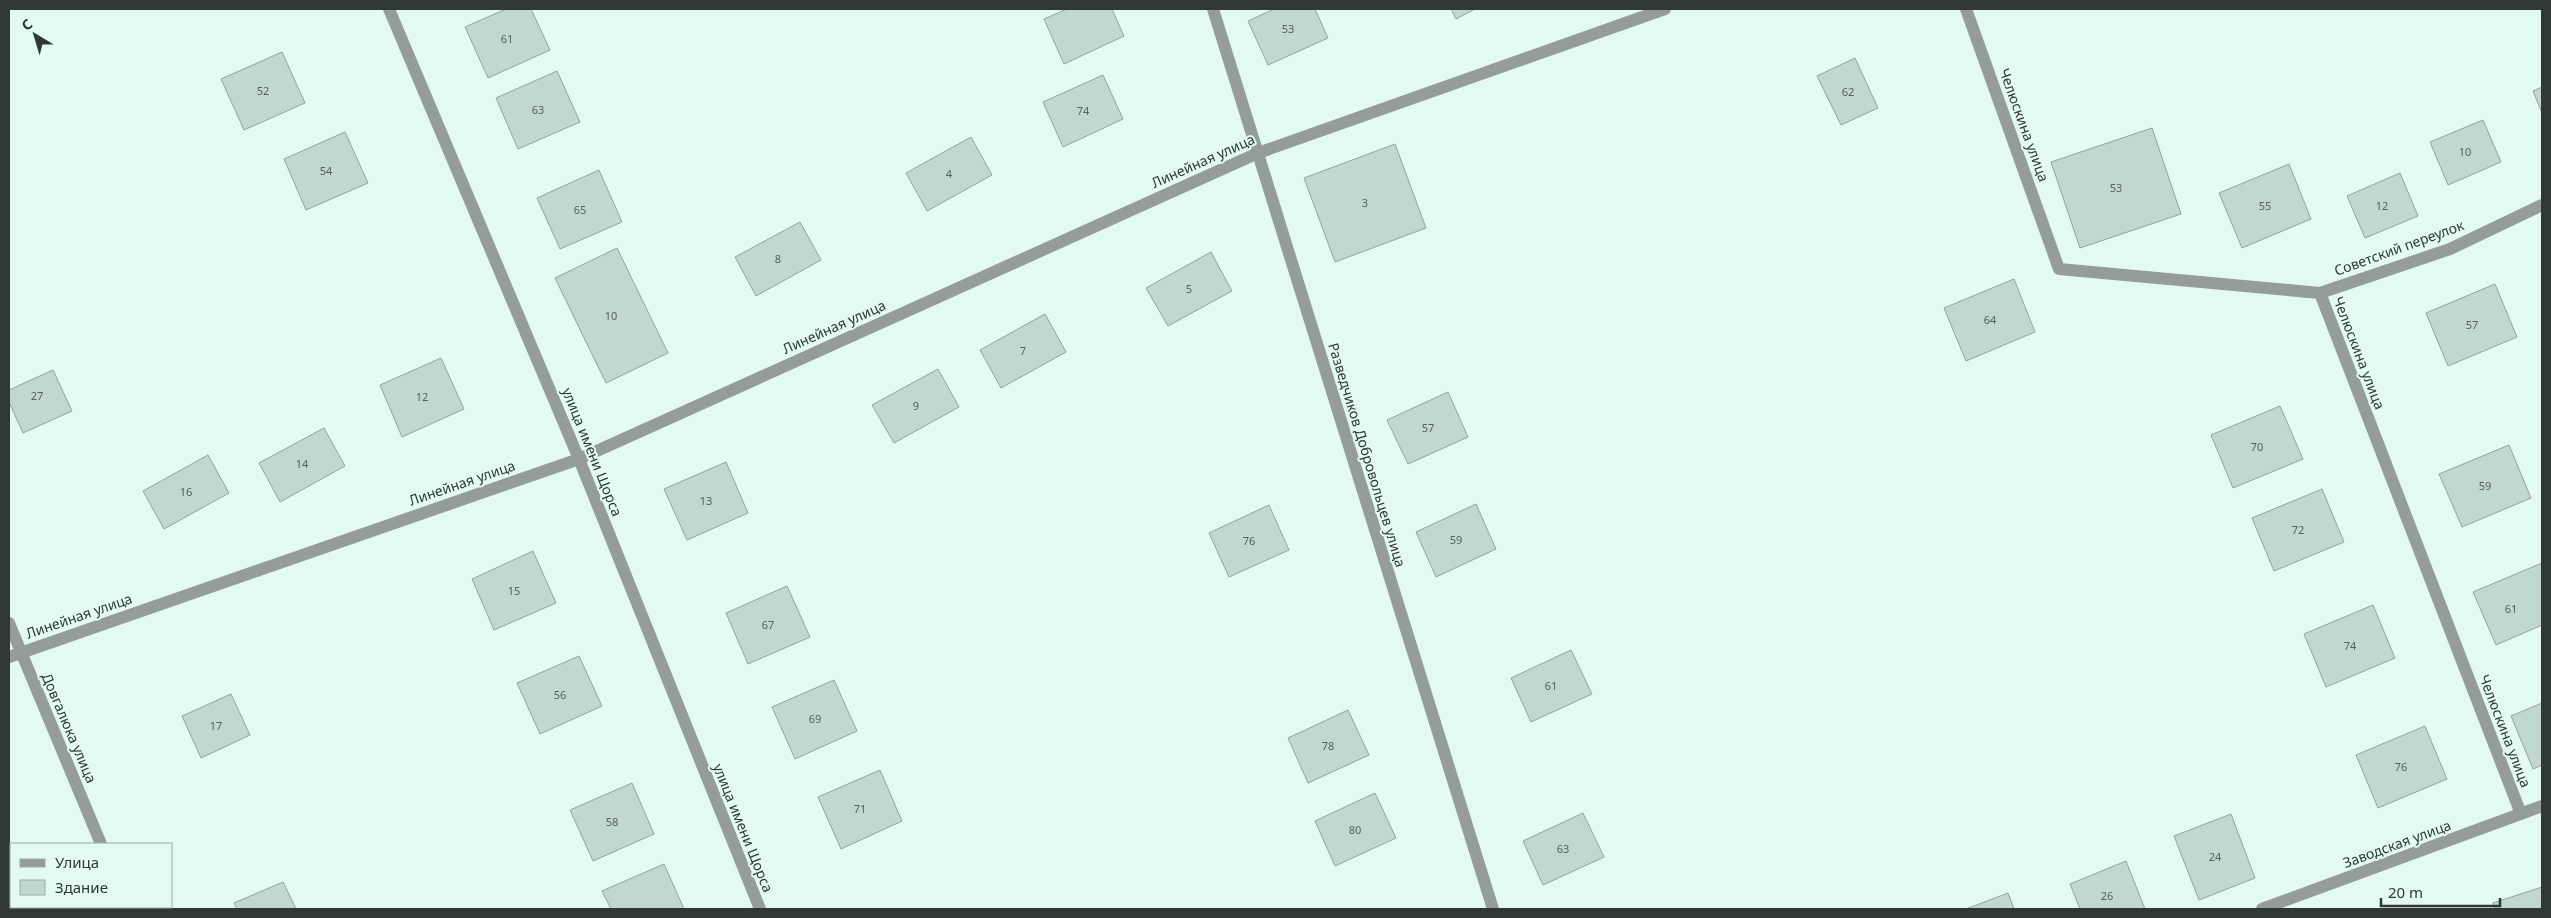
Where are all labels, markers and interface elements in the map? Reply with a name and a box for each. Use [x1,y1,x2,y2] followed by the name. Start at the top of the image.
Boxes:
[10,10,60,60] north arrow
[17,14,36,35] text: С
[1282,21,1294,36] house number: 53
[501,31,513,46] house number: 61
[1995,66,2054,184] street label: Челюскина улица
[257,83,269,98] house number: 52
[1842,84,1854,99] house number: 62
[532,102,544,117] house number: 63
[1077,103,1090,118] house number: 74
[1148,129,1257,192] street label: Линейная улица
[2459,144,2471,159] house number: 10
[320,163,333,178] house number: 54
[946,166,953,181] house number: 4
[2110,180,2122,195] house number: 53
[1362,195,1368,210] house number: 3
[2259,198,2271,213] house number: 55
[2376,198,2388,213] house number: 12
[574,202,586,217] house number: 65
[2331,215,2467,280] street label: Советский переулок
[775,251,781,266] house number: 8
[1186,281,1192,296] house number: 5
[2329,294,2390,412] street label: Челюскина улица
[779,295,888,358] street label: Линейная улица
[605,308,617,323] house number: 10
[1984,312,1997,327] house number: 64
[2466,317,2478,332] house number: 57
[1324,340,1411,569] street label: Разведчиков Добровольцев улица
[1020,343,1026,358] house number: 7
[558,385,627,519] street label: улица имени Щорса
[31,388,43,403] house number: 27
[416,389,428,404] house number: 12
[913,398,919,413] house number: 9
[1422,420,1434,435] house number: 57
[2251,439,2263,454] house number: 70
[406,455,518,510] street label: Линейная улица
[296,456,309,471] house number: 14
[2479,478,2491,493] house number: 59
[180,484,192,499] house number: 16
[700,493,712,508] house number: 13
[2292,522,2304,537] house number: 72
[1450,532,1462,547] house number: 59
[1243,533,1255,548] house number: 76
[508,583,520,598] house number: 15
[23,588,135,643] street label: Линейная улица
[2505,601,2517,616] house number: 61
[762,617,774,632] house number: 67
[2344,638,2357,653] house number: 74
[38,670,101,786] street label: Довгалюка улица
[2475,672,2536,790] street label: Челюскина улица
[1545,678,1557,693] house number: 61
[554,687,566,702] house number: 56
[809,711,821,726] house number: 69
[210,718,222,733] house number: 17
[1322,738,1334,753] house number: 78
[2395,759,2407,774] house number: 76
[709,761,778,895] street label: улица имени Щорса
[854,801,866,816] house number: 71
[606,814,618,829] house number: 58
[2340,815,2453,872] street label: Заводская улица
[1349,822,1361,837] house number: 80
[1557,841,1569,856] house number: 63
[10,843,172,908] legend
[2209,849,2222,864] house number: 24
[55,852,99,872] text: Улица
[2381,876,2500,908] scale bar
[55,877,108,897] text: Здание
[2388,882,2423,902] text: 20 m
[2101,888,2113,903] house number: 26

